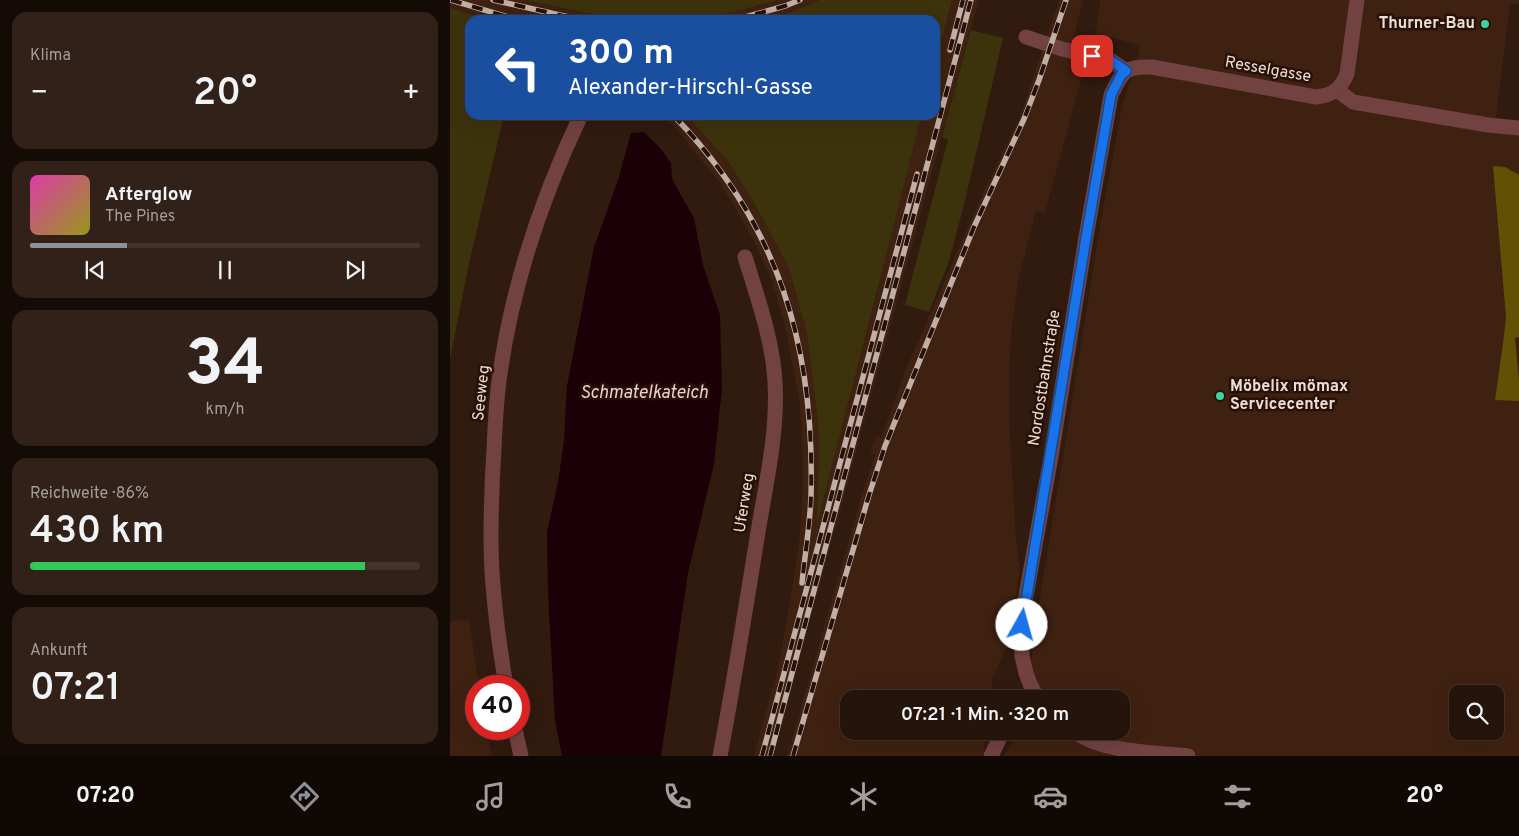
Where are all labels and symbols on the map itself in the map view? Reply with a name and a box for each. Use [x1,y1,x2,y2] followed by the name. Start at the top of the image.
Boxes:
[1379,14,1475,34] place label: Thurner-Bau
[1479,18,1491,30] marker: Thurner-Bau
[1071,35,1113,77] pin
[1223,53,1313,87] street label: Resselgasse
[1024,309,1066,447] street label: Nordostbahnstraße
[469,364,495,422] street label: Seeweg
[1230,377,1348,415] place label: Möbelix mömax Servicecenter
[580,382,708,405] water label: Schmatelkateich
[1214,390,1226,402] marker: Möbelix mömax Servicecenter
[730,472,760,534] street label: Uferweg
[995,598,1047,650] position arrow
[465,675,530,740] speed limit sign: 40

